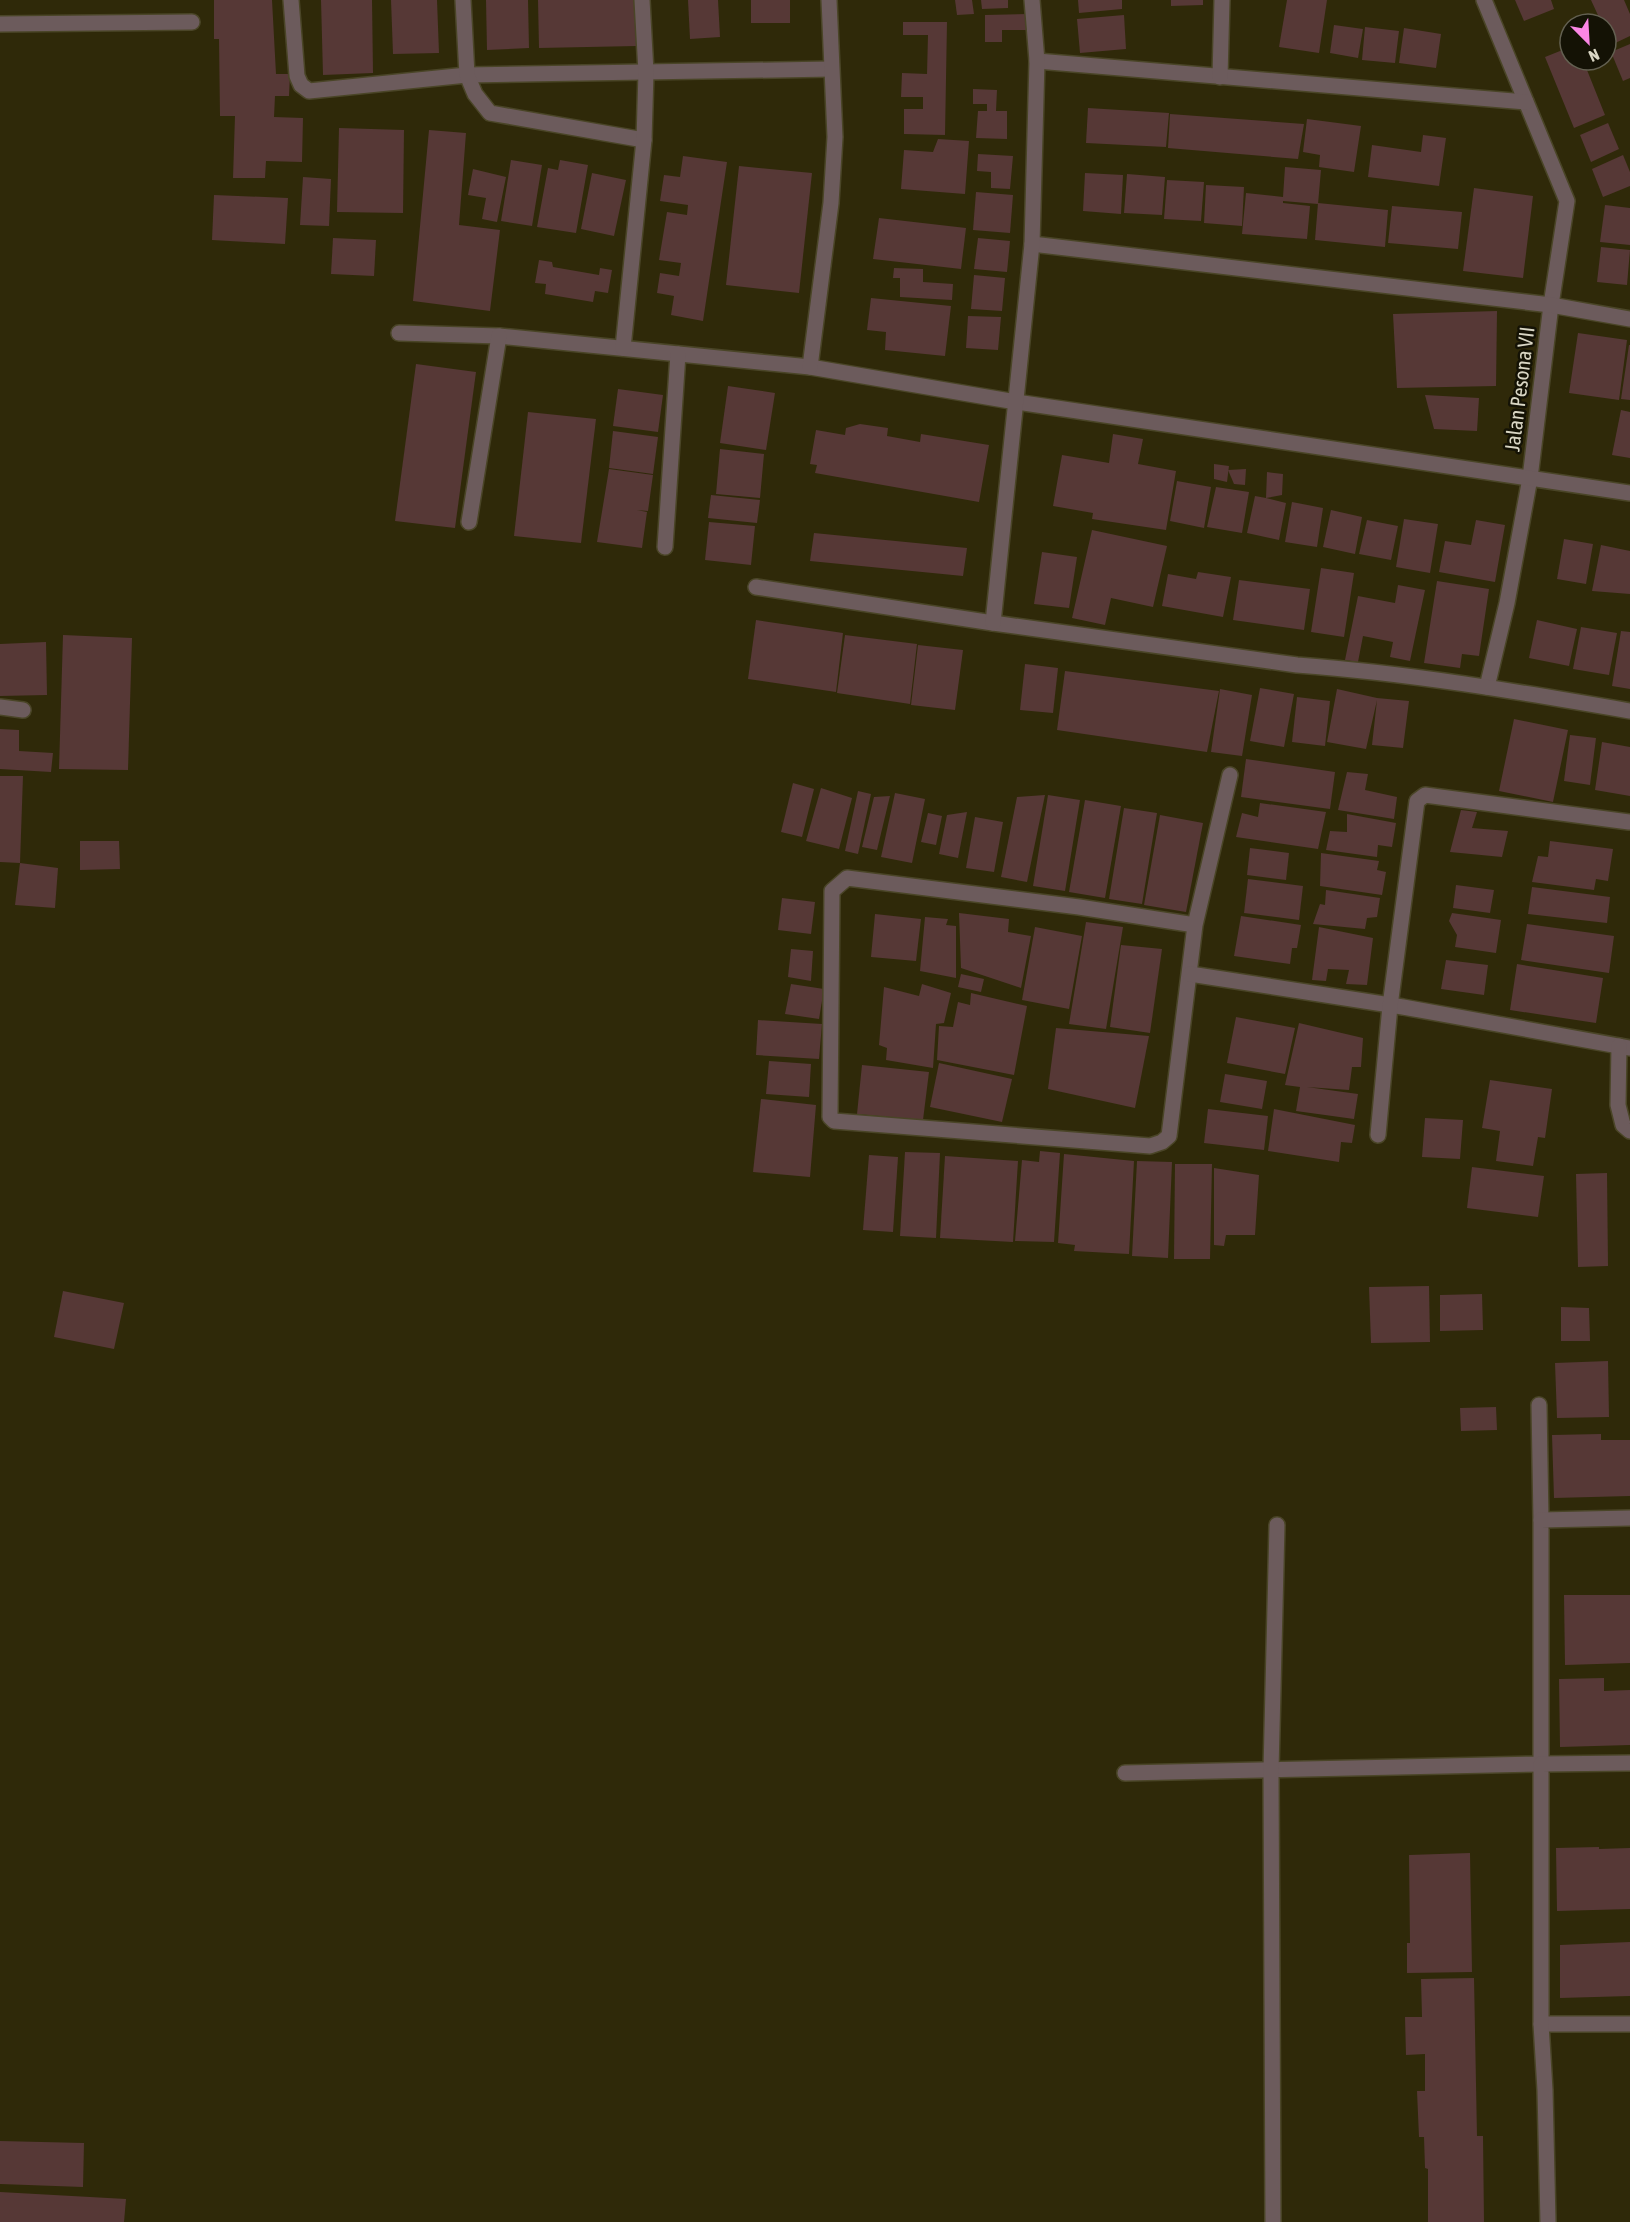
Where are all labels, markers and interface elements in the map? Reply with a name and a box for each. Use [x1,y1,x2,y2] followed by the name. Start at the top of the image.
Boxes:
[1558,12,1618,72] north arrow
[1586,46,1602,66] text: N
[1499,325,1539,453] street label: Jalan Pesona VII

